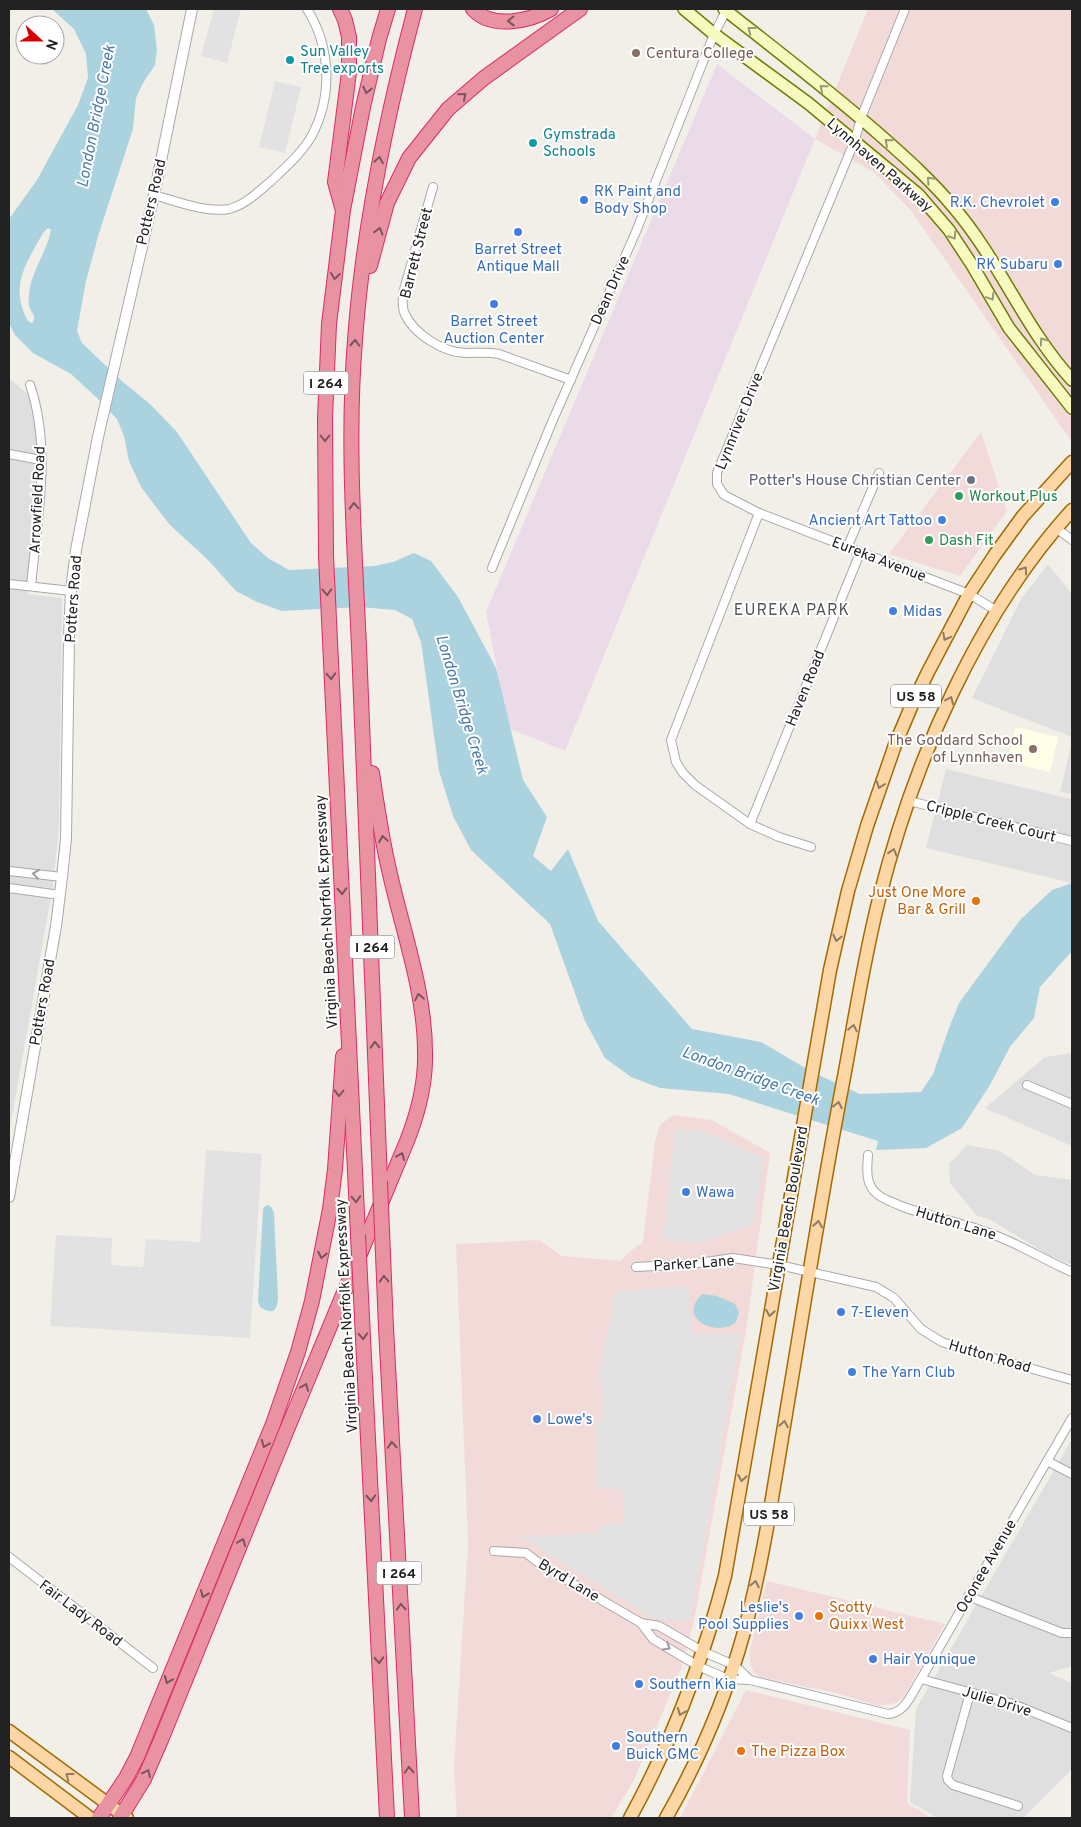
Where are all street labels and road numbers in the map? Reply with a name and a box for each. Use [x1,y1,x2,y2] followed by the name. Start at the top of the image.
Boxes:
[822,115,936,217] street label: Lynnhaven Parkway
[133,157,172,247] street label: Potters Road
[397,206,438,301] street label: Barrett Street
[588,253,635,328] street label: Dean Drive
[712,370,769,473] street label: Lynnriver Drive
[304,372,348,394] road number: I 264
[26,446,51,554] street label: Arrowfield Road
[829,534,928,587] street label: Eureka Avenue
[62,555,87,644] street label: Potters Road
[783,648,830,729] street label: Haven Road
[891,684,941,708] road number: US 58
[312,794,343,1030] street label: Virginia Beach-Norfolk Expressway
[924,797,1058,848] street label: Cripple Creek Court
[350,936,394,959] road number: I 264
[26,957,60,1047] street label: Potters Road
[766,1125,813,1294] street label: Virginia Beach Boulevard
[332,1198,363,1434] street label: Virginia Beach-Norfolk Expressway
[913,1203,998,1246] street label: Hutton Lane
[653,1252,735,1277] street label: Parker Lane
[946,1337,1033,1378] street label: Hutton Road
[744,1502,794,1526] road number: US 58
[953,1517,1022,1617] street label: Oconee Avenue
[534,1556,602,1607] street label: Byrd Lane
[376,1562,422,1585] road number: I 264
[35,1577,126,1652] street label: Fair Lady Road
[960,1683,1034,1722] street label: Julie Drive

